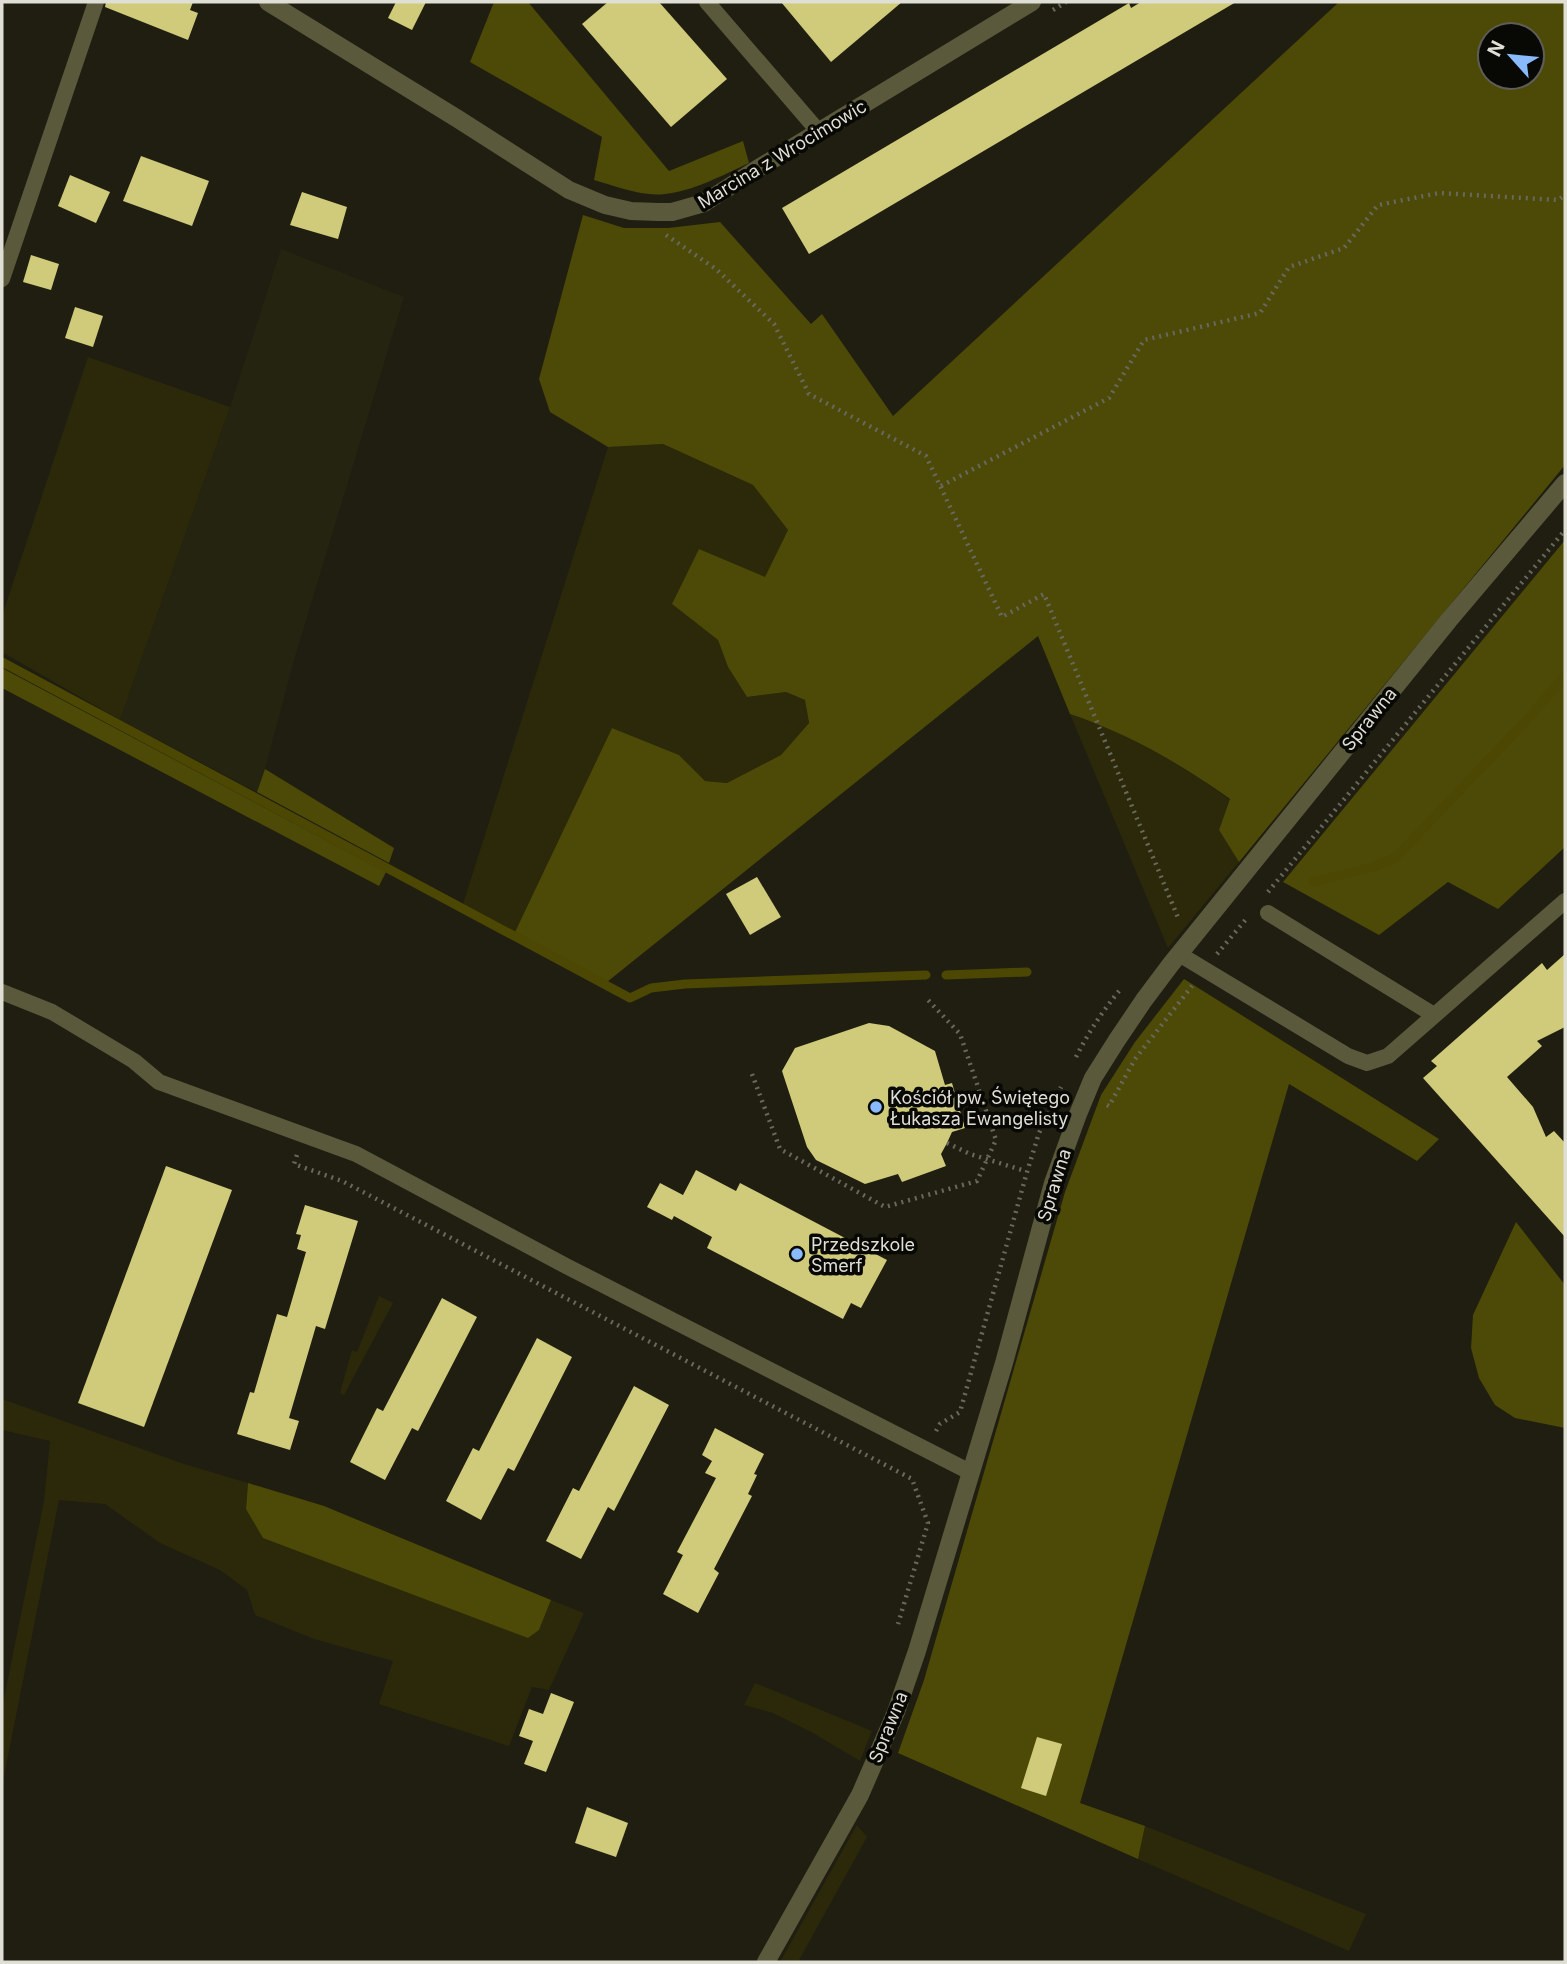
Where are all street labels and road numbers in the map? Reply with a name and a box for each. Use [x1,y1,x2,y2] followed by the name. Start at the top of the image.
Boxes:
[694,95,870,213] street label: Marcina z Wrocimowic
[1337,683,1401,755] street label: Sprawna
[1033,1146,1075,1224] street label: Sprawna
[864,1688,912,1766] street label: Sprawna

